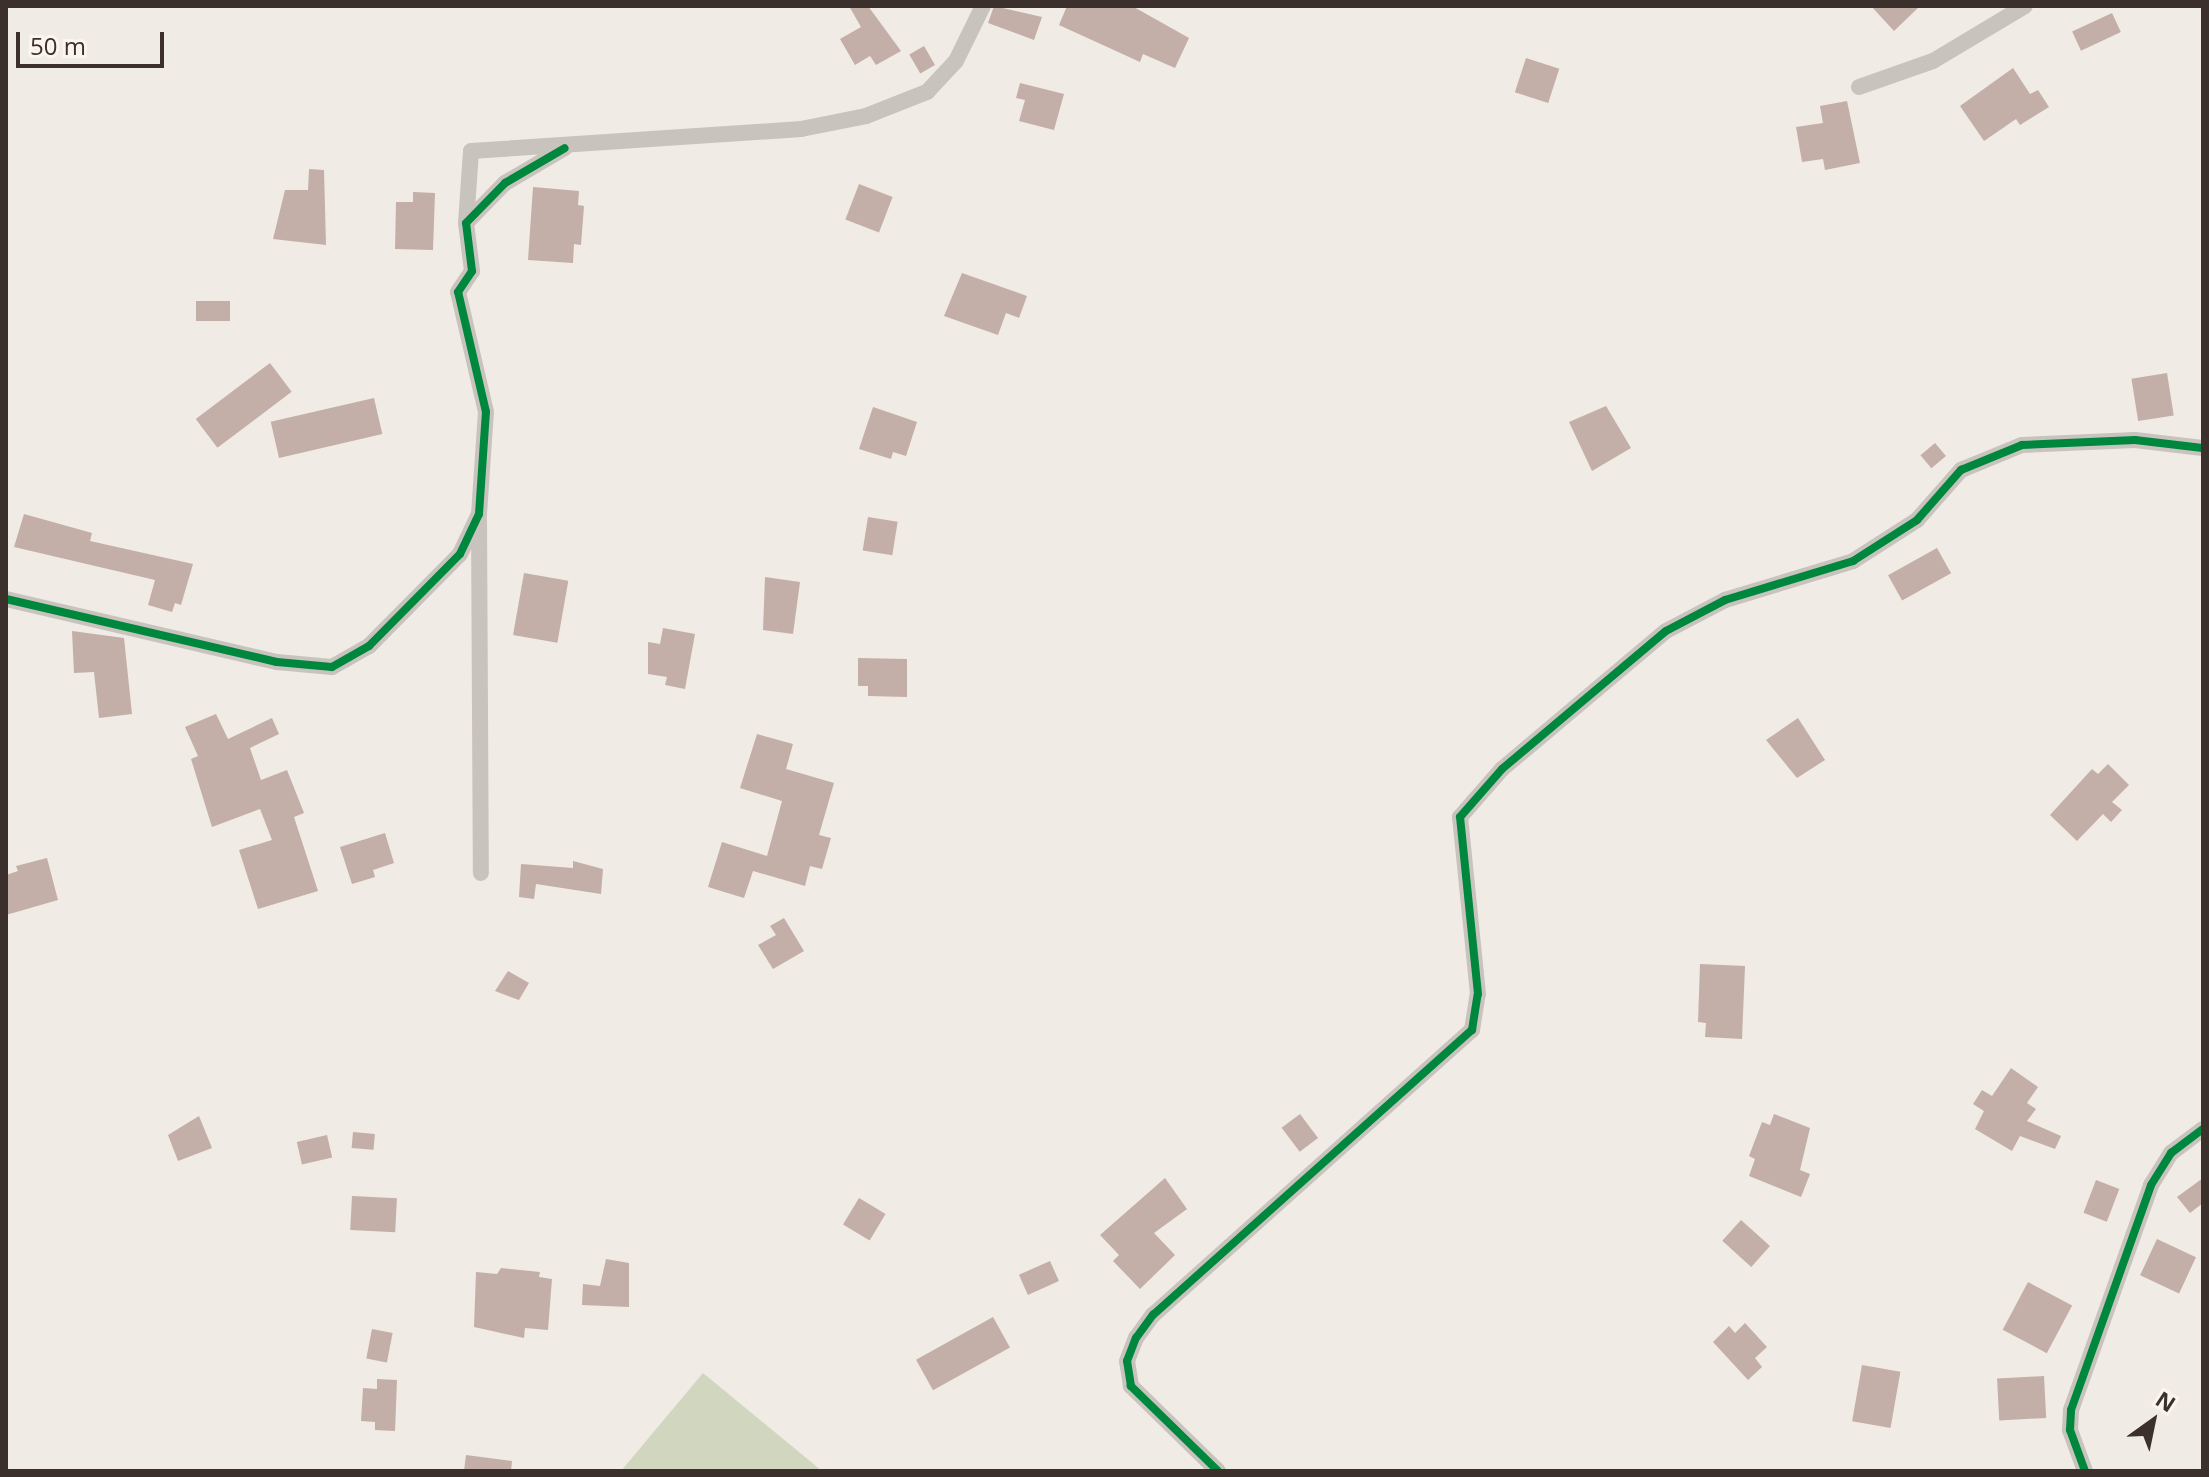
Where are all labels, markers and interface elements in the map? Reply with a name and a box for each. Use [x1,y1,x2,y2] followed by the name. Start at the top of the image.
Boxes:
[20,16,168,66] scale bar
[30,29,86,62] text: 50 m
[2113,1381,2193,1461] north arrow
[2150,1383,2182,1418] text: N

